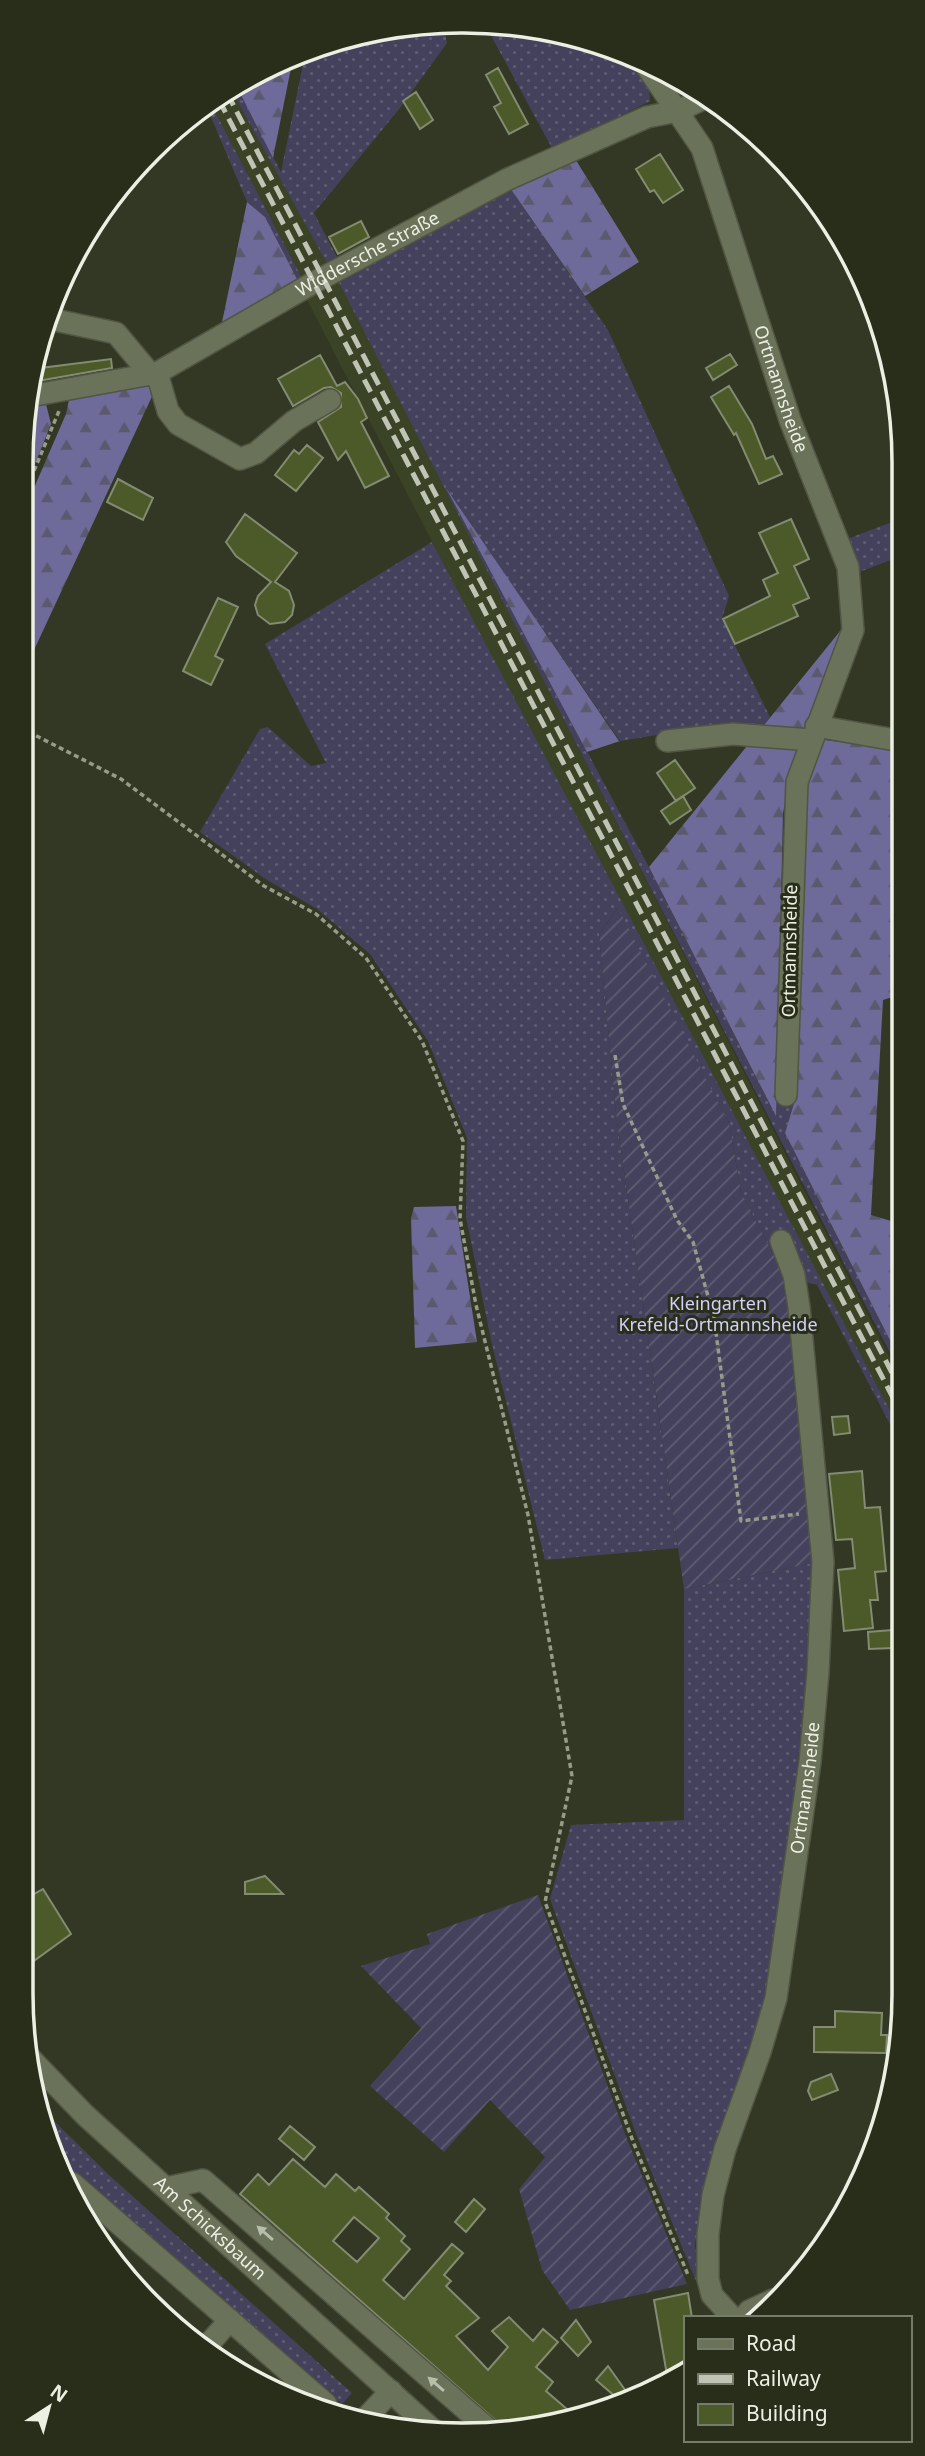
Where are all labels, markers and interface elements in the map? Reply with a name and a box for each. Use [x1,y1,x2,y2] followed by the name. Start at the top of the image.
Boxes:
[291,205,443,301] street label: Widdersche Straße
[749,322,815,456] street label: Ortmannsheide
[776,884,802,1018] street label: Ortmannsheide
[618,1291,818,1336] park label: Kleingarten Krefeld-Ortmannsheide
[784,1721,825,1855] street label: Ortmannsheide
[149,2170,272,2284] street label: Am Schicksbaum
[256,2225,274,2241] one-way arrow
[684,2316,911,2442] legend
[746,2329,796,2357] text: Road
[746,2364,821,2392] text: Railway
[14,2372,84,2442] north arrow
[427,2377,444,2392] one-way arrow
[45,2378,73,2408] text: N
[746,2399,828,2427] text: Building

